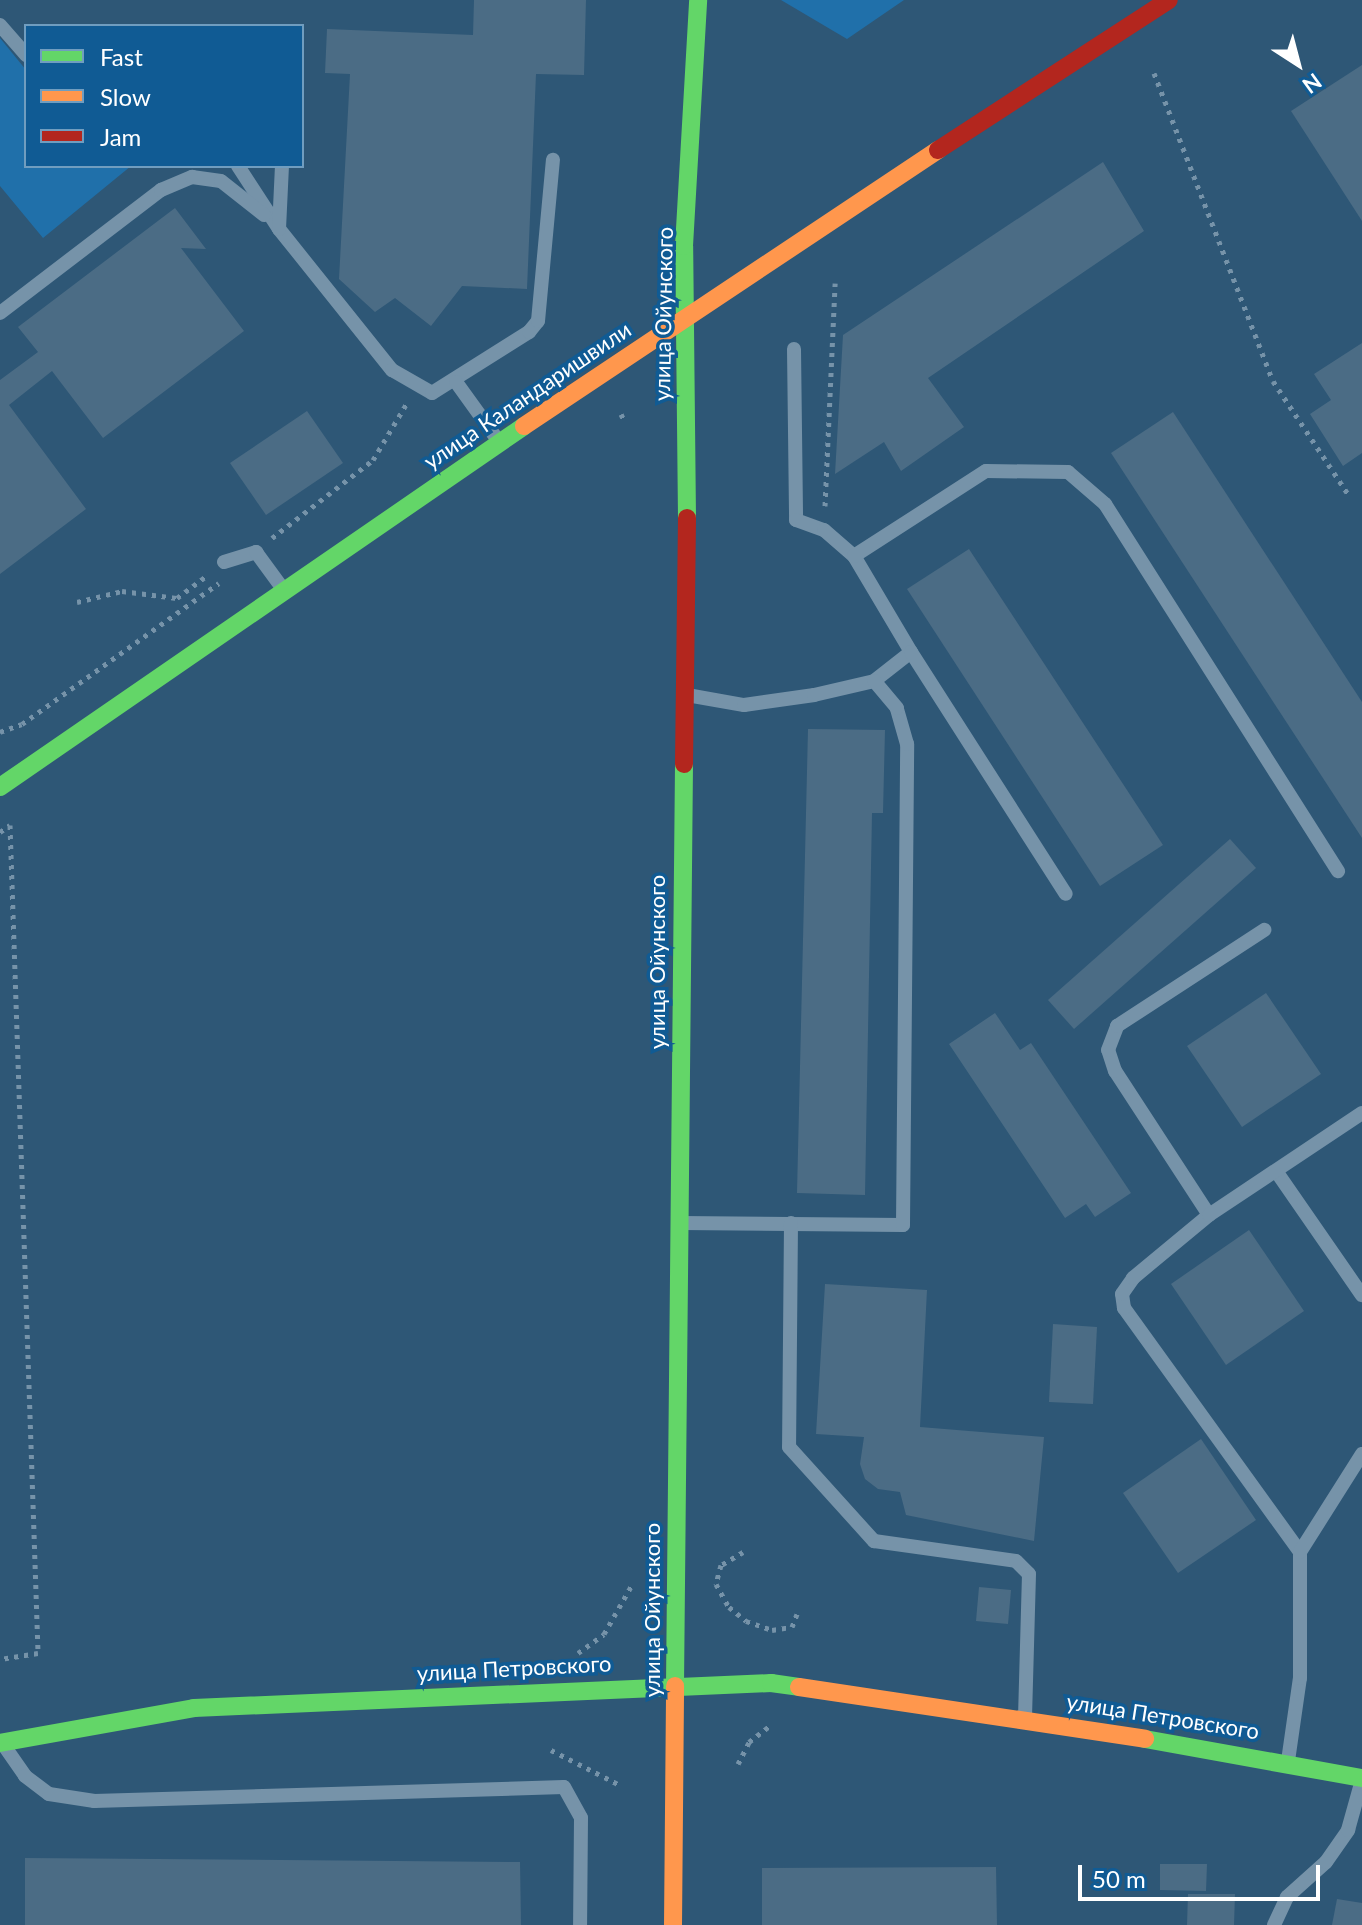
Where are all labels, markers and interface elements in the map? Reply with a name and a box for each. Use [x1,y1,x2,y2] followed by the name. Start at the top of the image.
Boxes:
[24,24,304,168] legend
[1258,24,1338,104] north arrow
[100,42,143,71] text: Fast
[1298,68,1327,100] text: N
[100,82,151,111] text: Slow
[100,122,141,151] text: Jam
[648,227,678,401] street label: улица Ойунского
[418,316,636,474] street label: улица Каландаришвили
[644,875,670,1049] street label: улица Ойунского
[639,1523,665,1697] street label: улица Ойунского
[416,1650,612,1686] street label: улица Петровского
[1065,1688,1261,1744] street label: улица Петровского
[1082,1849,1324,1899] scale bar
[1092,1864,1146,1893] text: 50 m

